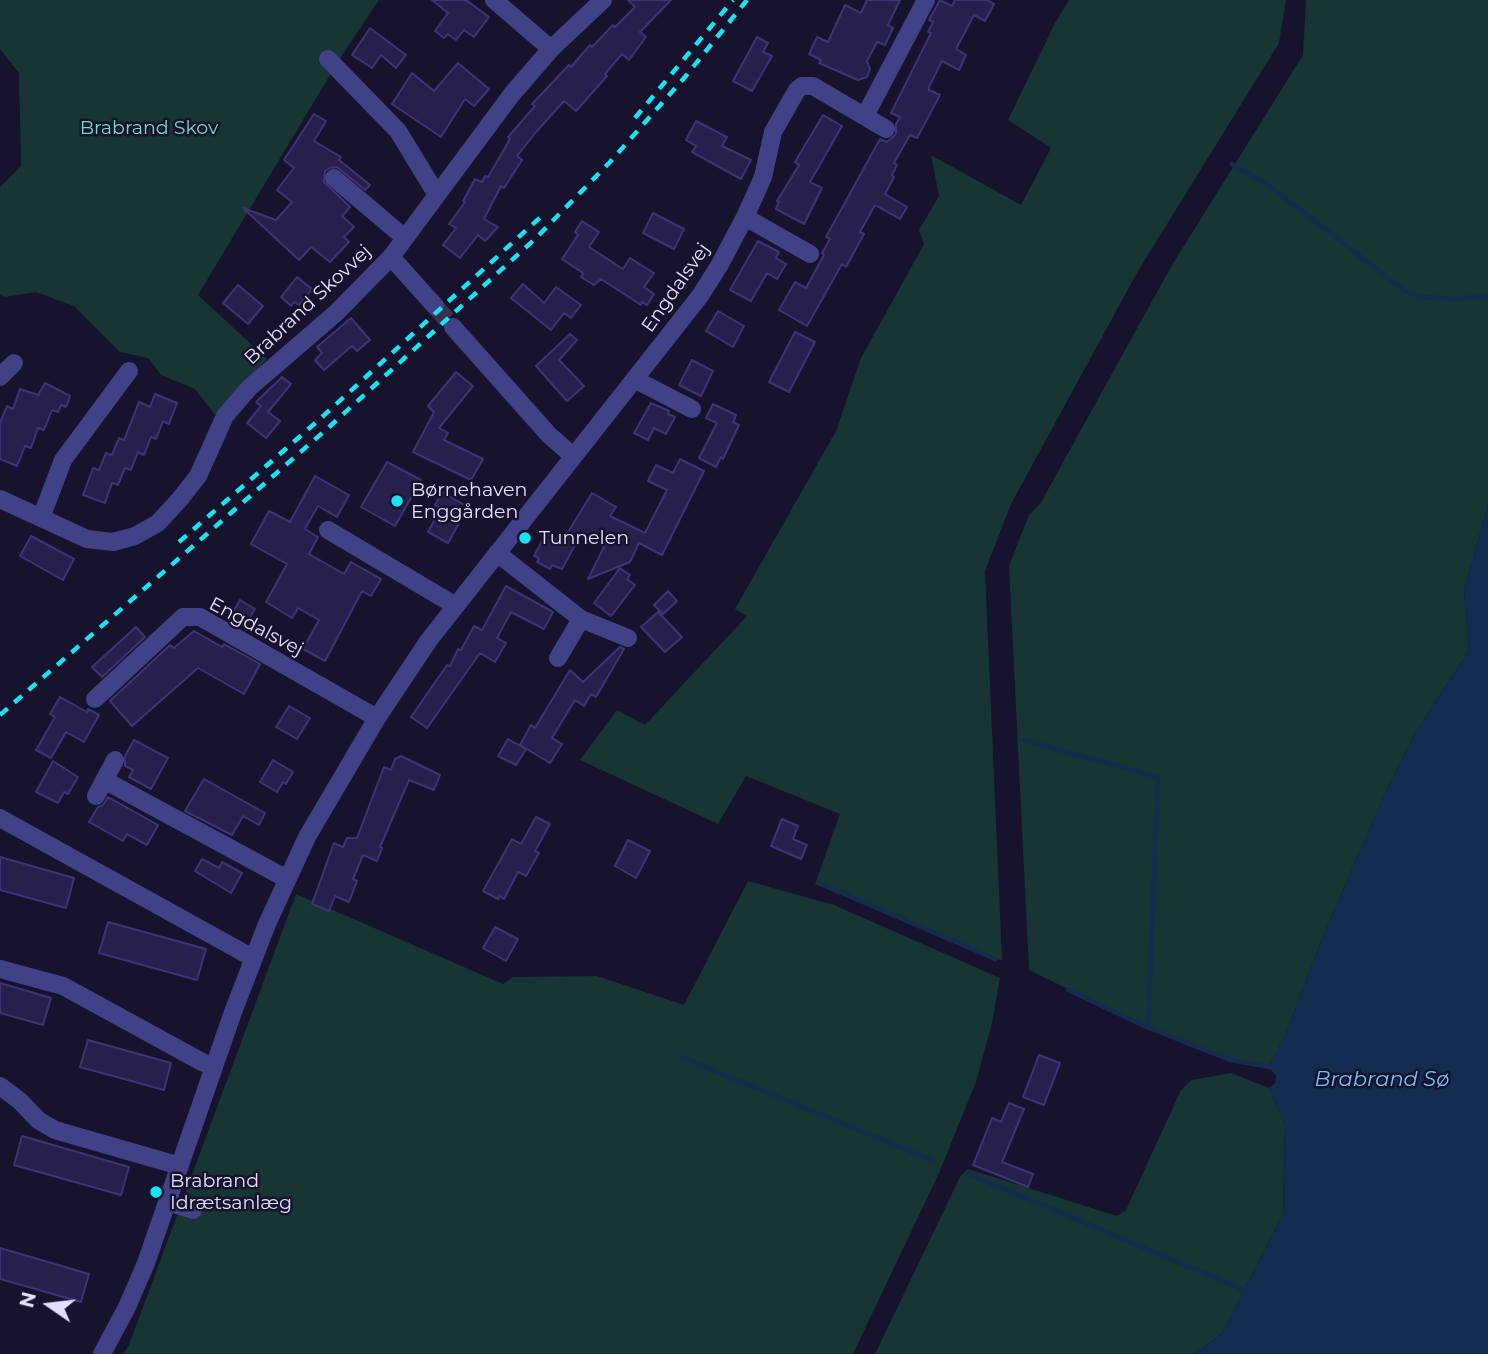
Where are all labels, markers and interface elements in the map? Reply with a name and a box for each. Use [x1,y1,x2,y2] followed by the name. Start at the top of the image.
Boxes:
[80,117,218,139] park label: Brabrand Skov
[637,239,715,337] street label: Engdalsvej
[240,240,376,370] street label: Brabrand Skovvej
[411,479,527,523] place label: Børnehaven Enggården
[389,493,405,509] marker: Børnehaven Enggården
[539,527,629,549] place label: Tunnelen
[517,530,533,546] marker: Tunnelen
[205,593,307,661] street label: Engdalsvej
[1315,1067,1449,1093] water label: Brabrand Sø
[170,1170,292,1214] place label: Brabrand Idrætsanlæg
[148,1184,164,1200] marker: Brabrand Idrætsanlæg
[14,1270,84,1340] north arrow
[15,1290,41,1310] text: N

